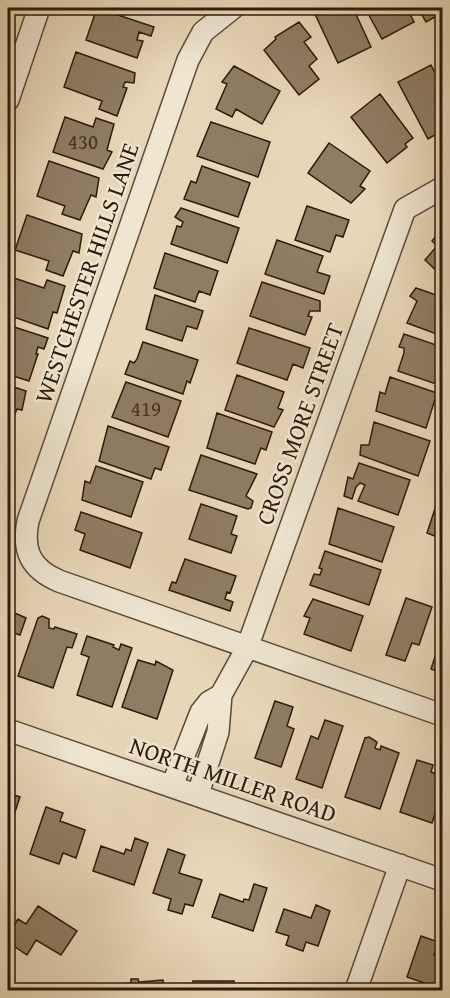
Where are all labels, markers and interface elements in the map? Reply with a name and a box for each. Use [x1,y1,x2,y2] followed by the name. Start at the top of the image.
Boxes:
[68,126,98,157] house number: 430
[26,138,148,408] street label: WESTCHESTER HILLS LANE
[247,318,352,530] street label: CROSS MORE STREET
[131,393,161,424] house number: 419
[125,728,341,831] street label: NORTH MILLER ROAD

